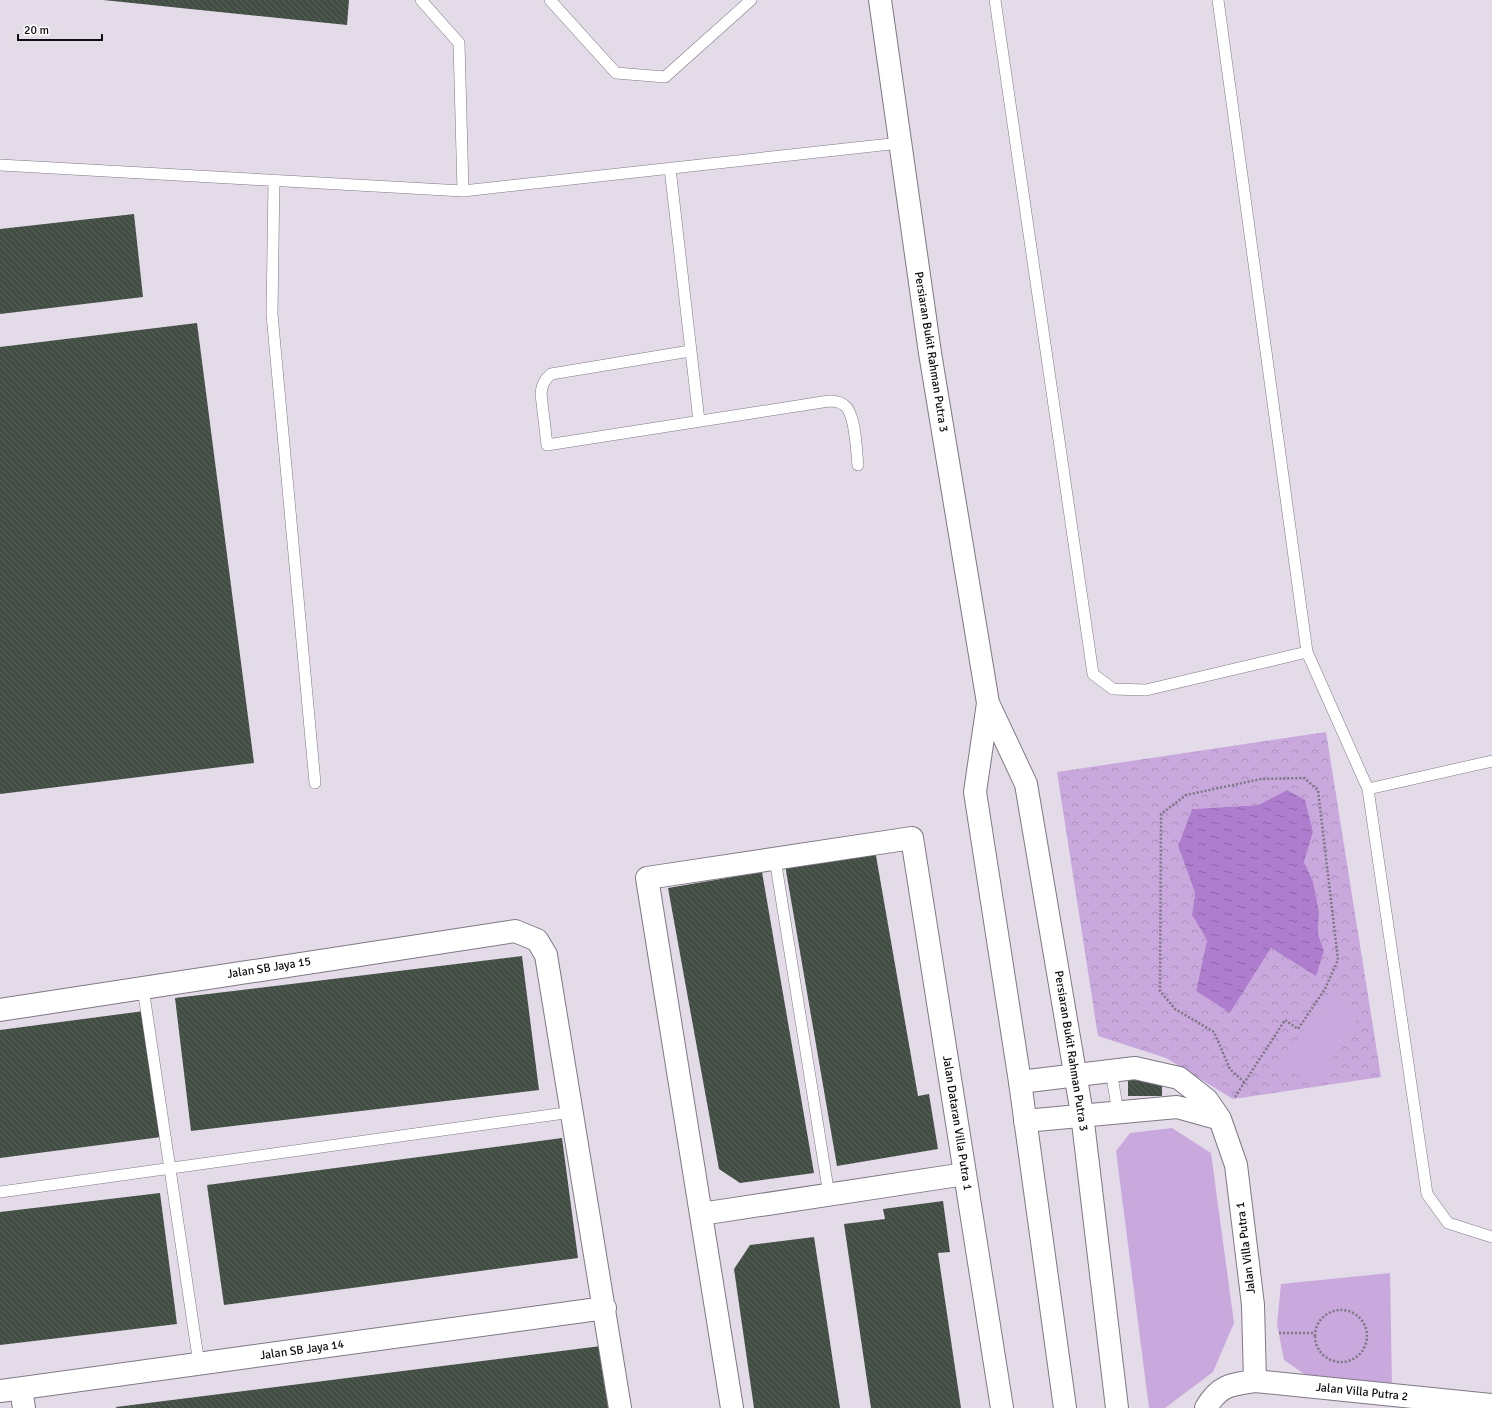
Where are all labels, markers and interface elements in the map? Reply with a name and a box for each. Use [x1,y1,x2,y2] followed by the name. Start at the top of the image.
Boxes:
[18,16,102,42] scale bar
[24,23,49,38] text: 20 m
[911,271,951,433] street label: Persiaran Bukit Rahman Putra 3
[226,954,312,982] street label: Jalan SB Jaya 15
[1051,970,1091,1132] street label: Persiaran Bukit Rahman Putra 3
[939,1055,975,1191] street label: Jalan Dataran Villa Putra 1
[1233,1201,1259,1295] street label: Jalan Villa Putra 1
[259,1337,345,1363] street label: Jalan SB Jaya 14
[1315,1380,1409,1404] street label: Jalan Villa Putra 2

